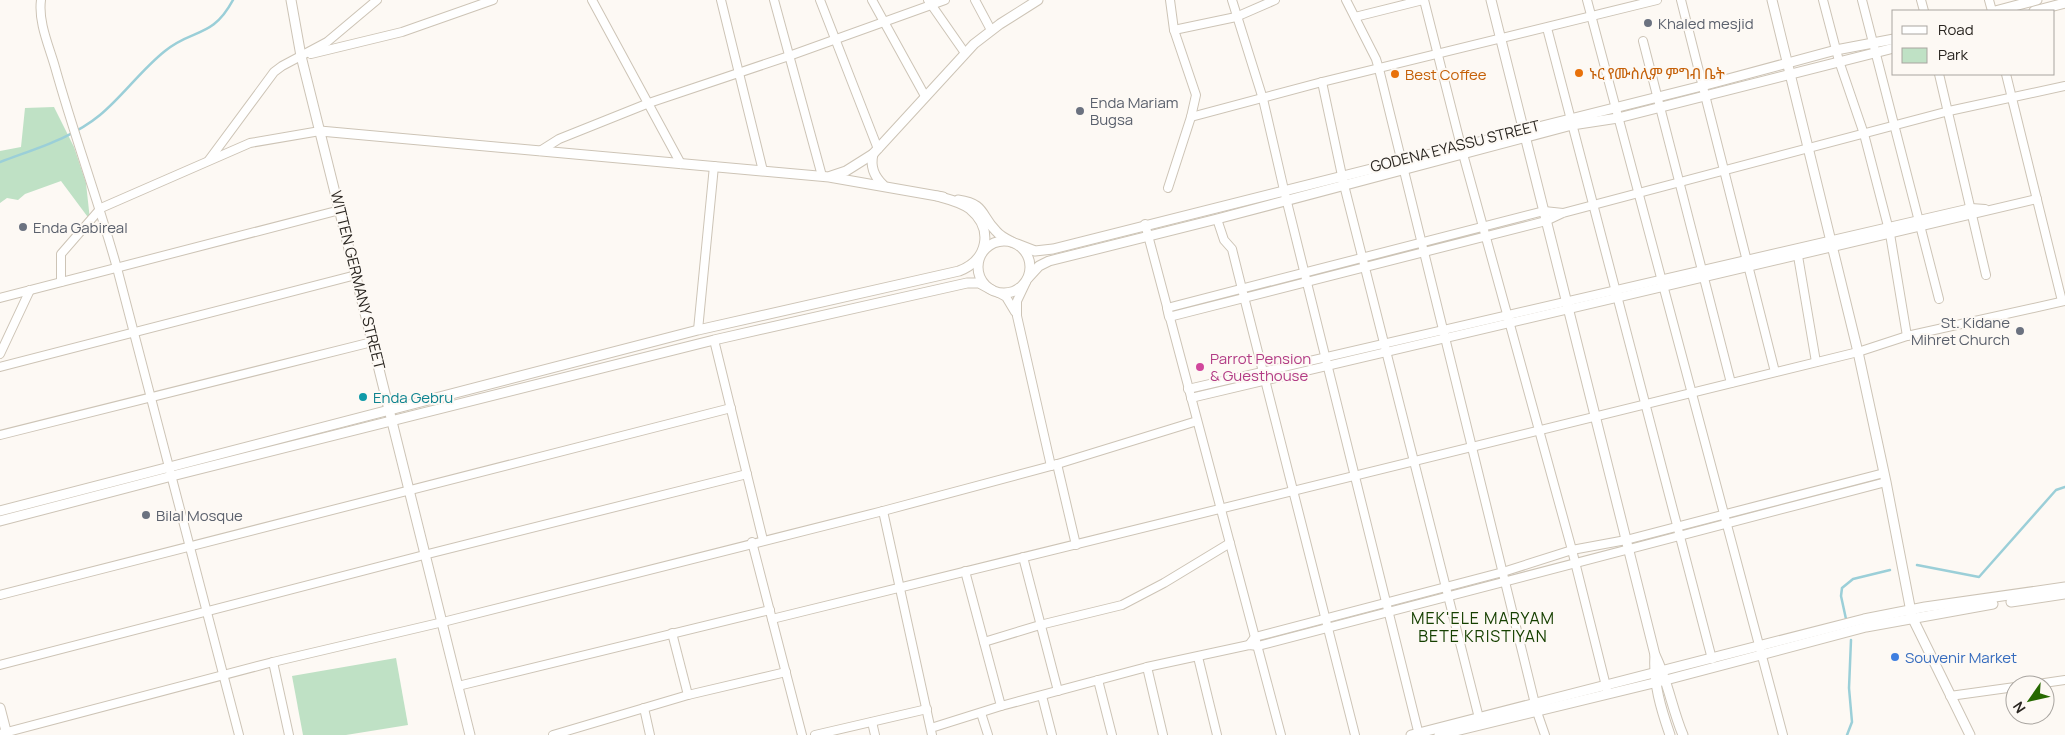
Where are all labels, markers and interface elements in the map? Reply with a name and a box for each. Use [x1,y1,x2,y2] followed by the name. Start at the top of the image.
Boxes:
[1892,10,2055,75] legend
[1658,13,1754,34] place label: Khaled mesjid
[1642,17,1654,29] marker: Khaled mesjid
[1938,19,1974,40] text: Road
[1938,44,1968,65] text: Park
[1589,63,1725,84] place label: ኑር የሙስሊም ምግብ ቤት
[1405,64,1487,85] place label: Best Coffee
[1573,67,1585,79] marker: ኑር የሙስሊም ምግብ ቤት
[1389,68,1401,80] marker: Best Coffee
[1090,92,1179,130] place label: Enda Mariam Bugsa
[1074,105,1086,117] marker: Enda Mariam Bugsa
[1368,115,1542,177] street label: GODENA EYASSU STREET
[326,188,390,372] street label: WITTEN GERMANY STREET
[33,217,128,238] place label: Enda Gabireal
[17,221,29,233] marker: Enda Gabireal
[1911,312,2010,350] place label: St. Kidane Mihret Church
[2014,325,2026,337] marker: St. Kidane Mihret Church
[1210,348,1311,386] place label: Parrot Pension & Guesthouse
[1194,361,1206,373] marker: Parrot Pension & Guesthouse
[373,387,453,408] place label: Enda Gebru
[357,391,369,403] marker: Enda Gebru
[156,505,243,526] place label: Bilal Mosque
[140,509,152,521] marker: Bilal Mosque
[1411,607,1555,647] district label: MEK'ELE MARYAM BETE KRISTIYAN
[1905,647,2017,668] place label: Souvenir Market
[1889,651,1901,663] marker: Souvenir Market
[2005,675,2055,725] north arrow
[2008,698,2029,717] text: N

